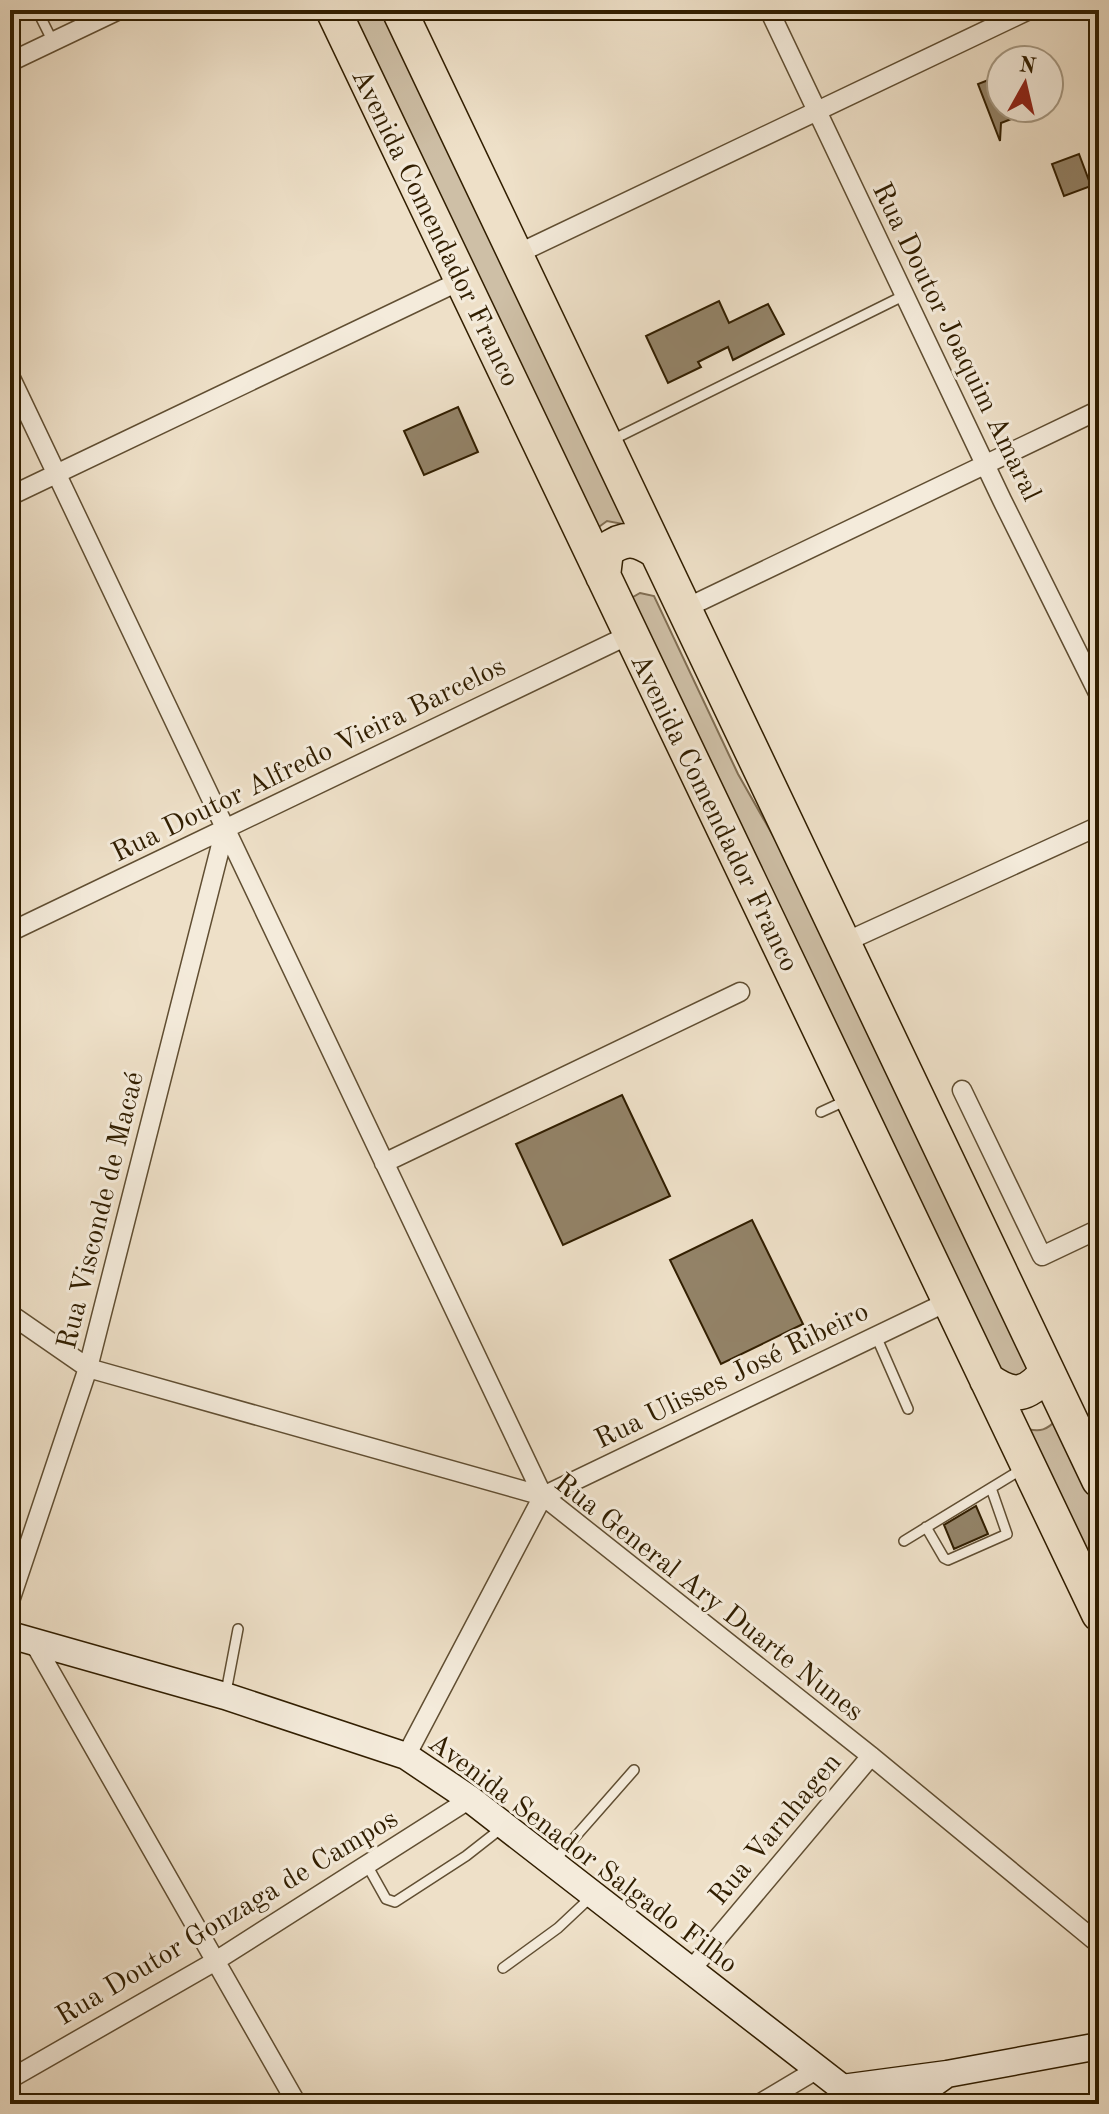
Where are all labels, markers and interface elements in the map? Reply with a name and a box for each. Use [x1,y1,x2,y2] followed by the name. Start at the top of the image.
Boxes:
[985,44,1065,124] north arrow
[1018,54,1038,78] text: N
[345,65,524,392] street label: Avenida Comendador Franco
[866,179,1045,506] street label: Rua Doutor Joaquim Amaral
[624,650,803,977] street label: Avenida Comendador Franco
[108,653,511,868] street label: Rua Doutor Alfredo Vieira Barcelos
[54,1069,150,1352] street label: Rua Visconde de Macaé
[591,1298,873,1455] street label: Rua Ulisses José Ribeiro
[549,1469,868,1727] street label: Rua General Ary Duarte Nunes
[422,1729,742,1980] street label: Avenida Senador Salgado Filho
[705,1749,848,1911] street label: Rua Varnhagen
[52,1805,403,2032] street label: Rua Doutor Gonzaga de Campos

